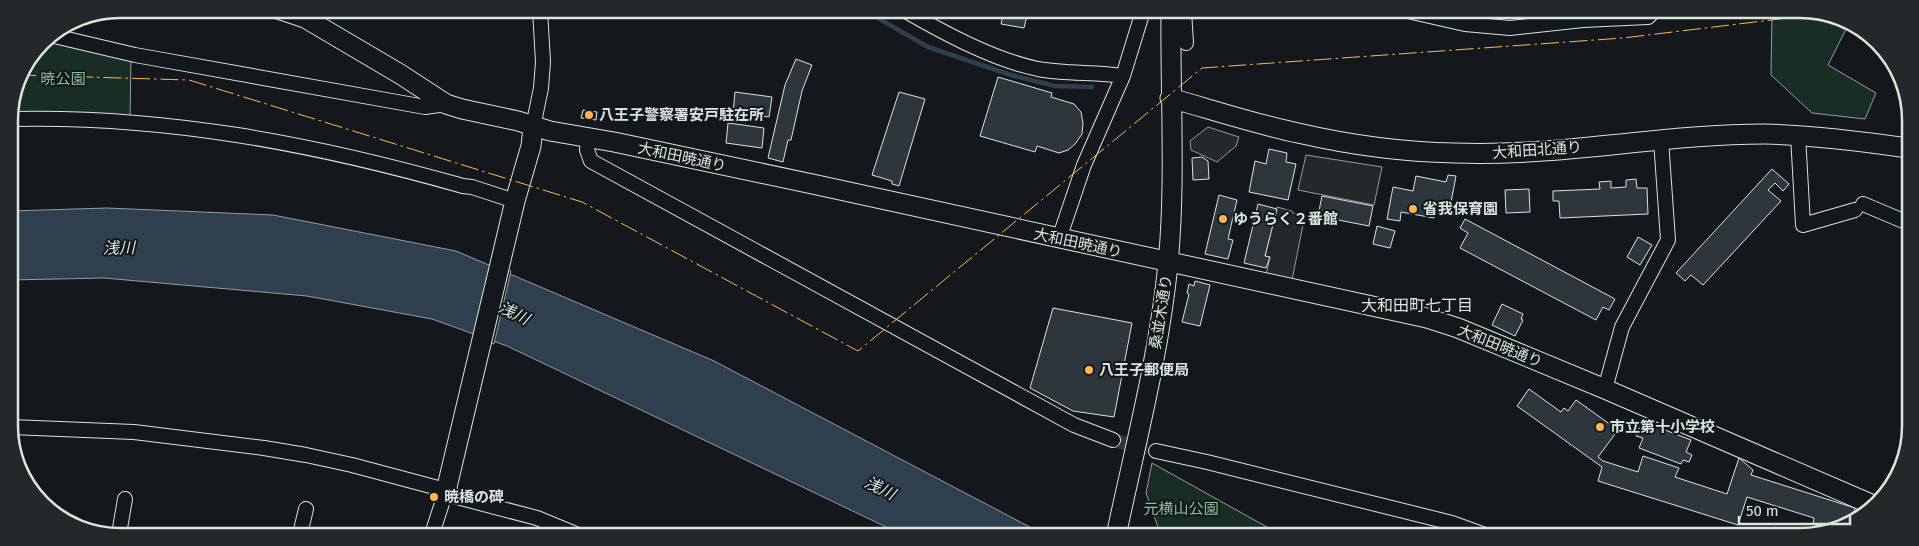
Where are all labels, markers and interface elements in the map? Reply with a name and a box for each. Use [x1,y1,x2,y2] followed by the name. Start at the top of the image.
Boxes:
[40,70,86,88] park label: 暁公園
[599,106,764,124] place label: 八王子警察署安戸駐在所
[583,109,595,121] marker: 八王子警察署安戸駐在所
[1491,138,1583,162] street label: 大和田北通り
[636,139,728,175] street label: 大和田暁通り
[1423,200,1498,218] place label: 省我保育園
[1407,203,1419,215] marker: 省我保育園
[1233,210,1338,228] place label: ゆうらく２番館
[1217,213,1229,225] marker: ゆうらく２番館
[1032,225,1124,261] street label: 大和田暁通り
[103,238,137,258] water label: 浅川
[1146,274,1176,350] street label: 桑並木通り
[1361,296,1473,315] district label: 大和田町七丁目
[495,297,534,329] water label: 浅川
[1455,321,1545,371] street label: 大和田暁通り
[1099,361,1189,379] place label: 八王子郵便局
[1083,364,1095,376] marker: 八王子郵便局
[1610,418,1715,436] place label: 市立第十小学校
[1594,421,1606,433] marker: 市立第十小学校
[861,472,900,504] water label: 浅川
[444,488,504,506] place label: 暁橋の碑
[428,491,440,503] marker: 暁橋の碑
[1739,494,1850,526] scale bar
[1143,500,1219,518] park label: 元横山公園
[1746,502,1779,520] text: 50 m

